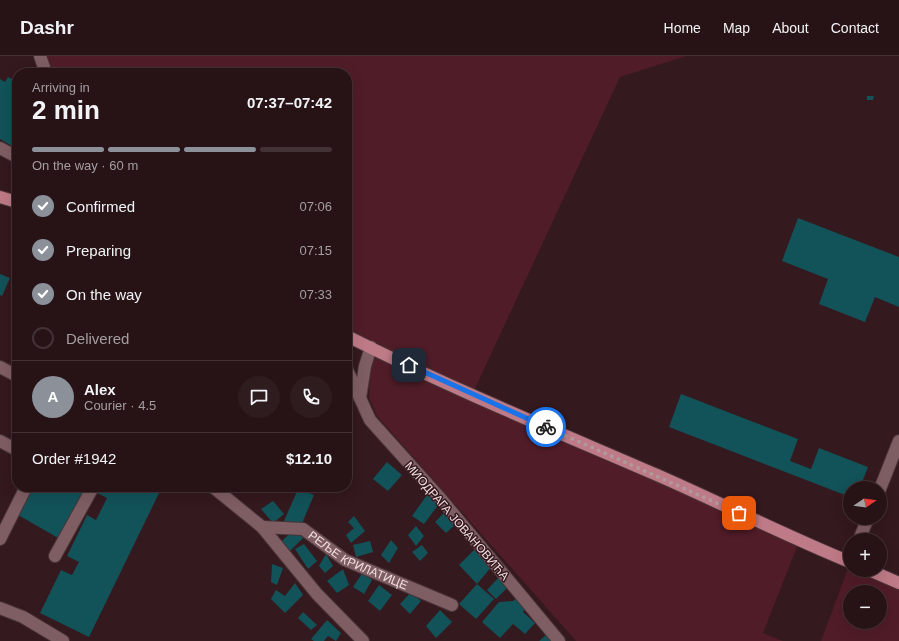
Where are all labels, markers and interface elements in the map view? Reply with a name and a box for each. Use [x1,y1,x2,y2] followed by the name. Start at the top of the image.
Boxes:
[20,17,74,38] text: Dashr
[664,20,701,36] text: Home
[723,20,750,36] text: Map
[772,20,809,36] text: About
[831,20,879,36] text: Contact
[32,80,90,95] text: Arriving in
[247,94,332,111] text: 07:37–07:42
[32,95,100,125] text: 2 min
[32,158,138,173] text: On the way · 60 m
[32,195,54,217] icon: check
[66,198,135,215] text: Confirmed
[299,199,332,214] text: 07:06
[32,239,54,261] icon: check
[66,242,131,259] text: Preparing
[299,243,332,258] text: 07:15
[32,283,54,305] icon: check
[66,286,142,303] text: On the way
[299,287,332,302] text: 07:33
[66,330,129,347] text: Delivered
[392,348,426,382] pin
[398,354,420,376] icon: home
[238,376,280,418] button: chat
[290,376,332,418] button: phone
[84,381,116,398] text: Alex
[48,388,58,405] text: A
[84,398,156,413] text: Courier · 4.5
[526,407,566,447] courier
[535,416,557,438] icon: bike
[32,450,116,467] text: Order #1942
[286,450,332,467] text: $12.10
[402,459,512,583] street label: МИОДРАГА ЈОВАНОВИЋА
[843,481,887,525] north arrow
[843,481,887,629] map controls
[722,496,756,530] pin
[728,502,750,524] icon: bag
[305,528,410,593] street label: РЕЉЕ КРИЛАТИЦЕ
[843,533,887,577] button: +
[843,585,887,629] button: −

